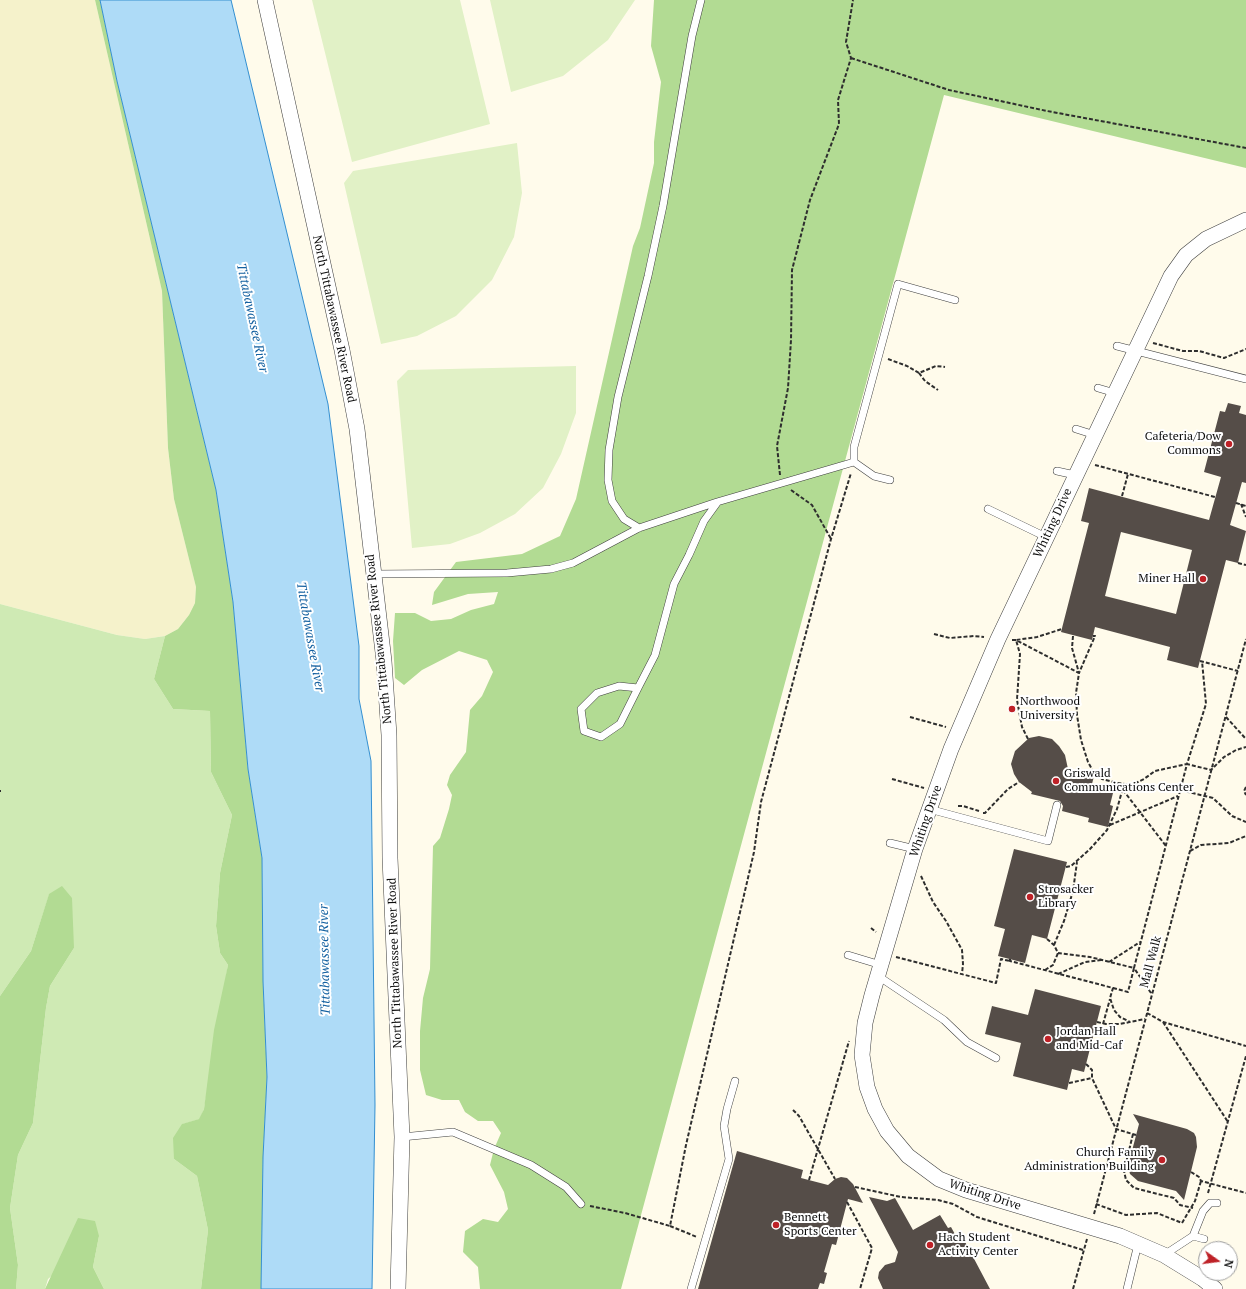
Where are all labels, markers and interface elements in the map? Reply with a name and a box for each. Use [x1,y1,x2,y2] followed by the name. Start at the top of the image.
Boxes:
[309,234,359,404] street label: North Tittabawassee River Road
[233,262,271,374] water label: Tittabawassee River
[1145,430,1221,458] place label: Cafeteria/Dow Commons
[1224,439,1234,449] marker: Cafeteria/Dow Commons
[1031,486,1075,560] street label: Whiting Drive
[363,553,395,725] street label: North Tittabawassee River Road
[1138,572,1195,586] place label: Miner Hall
[1198,574,1208,584] marker: Miner Hall
[293,581,327,693] water label: Tittabawassee River
[1020,695,1080,723] place label: Northwood University
[1007,704,1017,714] marker: Northwood University
[1064,767,1194,795] place label: Griswald Communications Center
[1051,776,1061,786] marker: Griswald Communications Center
[907,783,945,859] street label: Whiting Drive
[385,877,405,1049] street label: North Tittabawassee River Road
[1038,883,1094,911] place label: Strosacker Library
[1025,892,1035,902] marker: Strosacker Library
[316,904,334,1016] water label: Tittabawassee River
[1137,935,1165,989] street label: Mall Walk
[1056,1025,1122,1053] place label: Jordan Hall and Mid-Caf
[1043,1034,1053,1044] marker: Jordan Hall and Mid-Caf
[1024,1146,1154,1174] place label: Church Family Administration Building
[1157,1155,1167,1165] marker: Church Family Administration Building
[947,1177,1023,1213] street label: Whiting Drive
[784,1211,857,1239] place label: Bennett Sports Center
[771,1220,781,1230] marker: Bennett Sports Center
[938,1231,1018,1259] place label: Hach Student Activity Center
[925,1240,935,1250] marker: Hach Student Activity Center
[1198,1241,1238,1281] north arrow
[1221,1258,1236,1269] text: N

